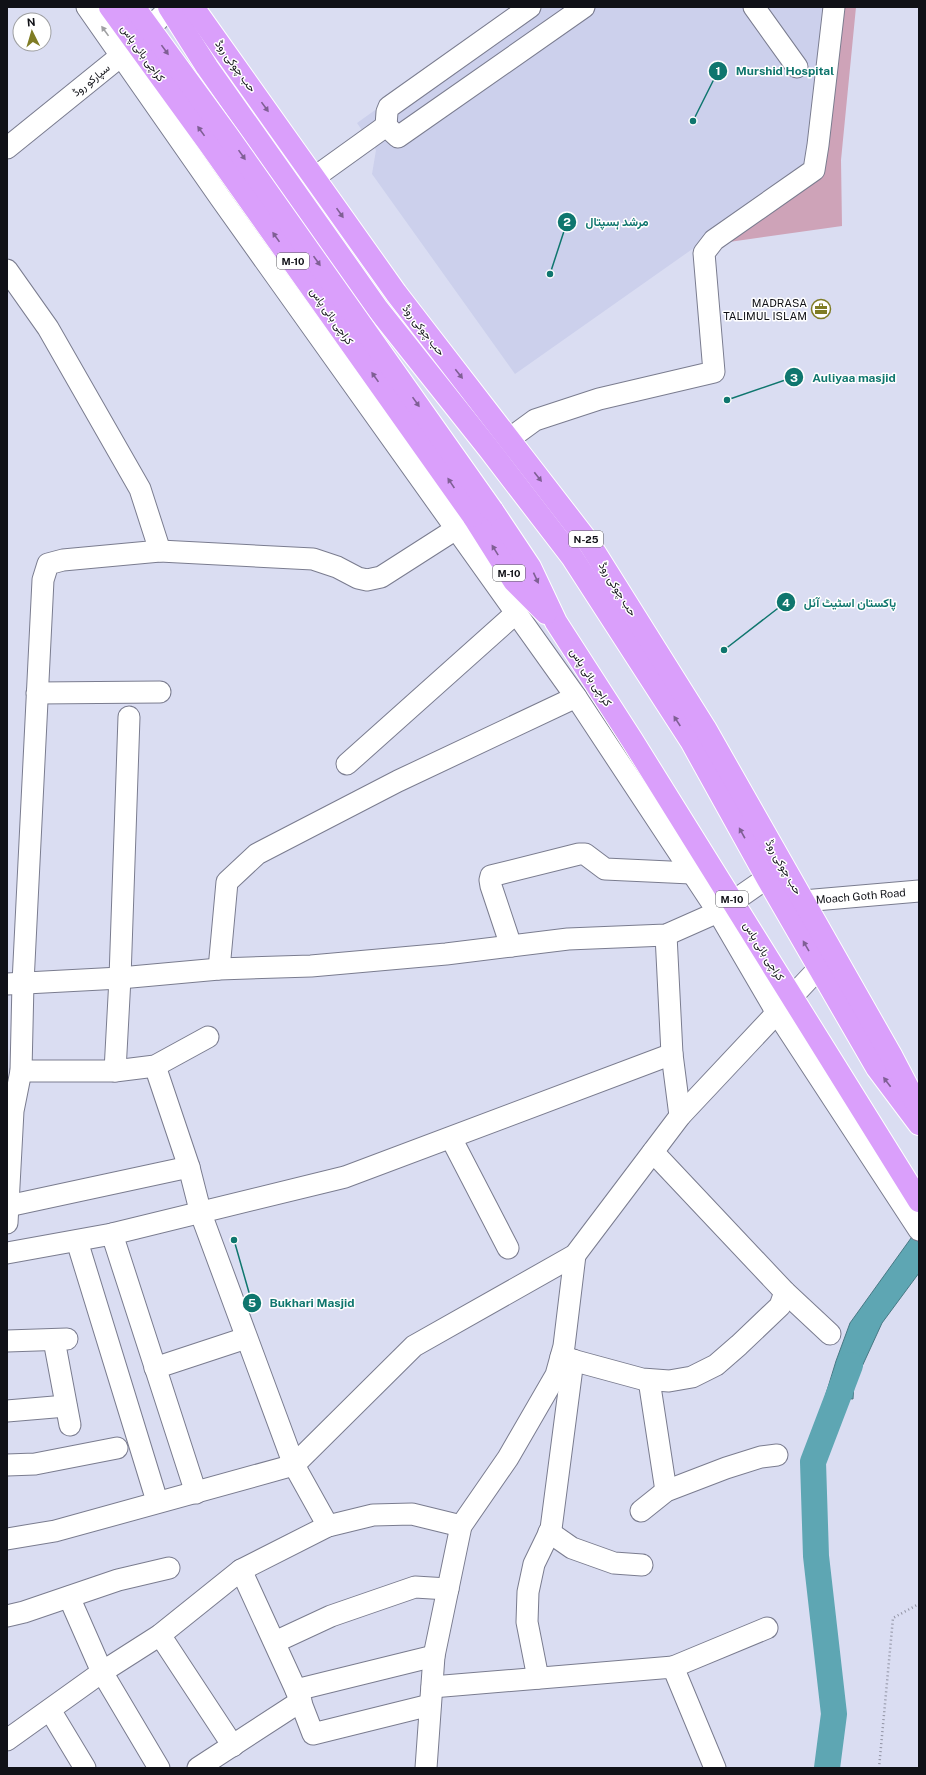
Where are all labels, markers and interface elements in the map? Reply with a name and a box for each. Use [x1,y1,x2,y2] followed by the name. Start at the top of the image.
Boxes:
[12,12,52,52] north arrow
[26,16,36,28] text: N
[117,22,168,85] street label: کراچی بائی پاس
[101,26,109,36] one-way arrow
[212,38,259,95] street label: حب چوکی روڈ
[161,45,169,55] one-way arrow
[708,59,842,83] callout: Murshid Hospital
[70,61,114,100] street label: سپارکو روڈ
[715,64,721,78] text: 1
[736,64,834,78] text: Murshid Hospital
[261,102,269,112] one-way arrow
[196,126,205,137] one-way arrow
[238,150,246,161] one-way arrow
[336,208,344,218] one-way arrow
[557,210,656,234] callout: مرشد ہسپتال
[563,215,571,229] text: 2
[586,215,649,230] text: مرشد ہسپتال
[272,232,280,242] one-way arrow
[277,253,309,269] road number: M-10
[313,256,321,267] one-way arrow
[306,285,356,348] street label: کراچی بائی پاس
[723,297,807,322] place label: MADRASA TALIMUL ISLAM
[810,298,832,320] office icon: MADRASA TALIMUL ISLAM
[399,302,448,359] street label: حب چوکی روڈ
[784,365,904,389] callout: Auliyaa masjid
[454,369,463,380] one-way arrow
[790,371,798,385] text: 3
[812,371,896,385] text: Auliyaa masjid
[371,372,379,383] one-way arrow
[412,396,420,407] one-way arrow
[534,471,542,482] one-way arrow
[447,478,454,489] one-way arrow
[569,531,603,547] road number: N-25
[491,544,498,556] one-way arrow
[595,560,639,619] street label: حب چوکی روڈ
[493,565,525,581] road number: M-10
[533,573,539,584] one-way arrow
[776,590,904,614] callout: پاکستان اسٹیٹ آئل
[782,596,790,610] text: 4
[804,596,896,611] text: پاکستان اسٹیٹ آئل
[566,646,614,709] street label: کراچی بائی پاس
[673,716,681,726] one-way arrow
[738,828,745,839] one-way arrow
[762,838,804,897] street label: حب چوکی روڈ
[815,886,906,906] street label: Moach Goth Road
[716,891,748,907] road number: M-10
[740,920,787,984] street label: کراچی بائی پاس
[803,940,810,952] one-way arrow
[883,1077,891,1087] one-way arrow
[242,1291,363,1315] callout: Bukhari Masjid
[248,1296,256,1310] text: 5
[269,1296,355,1310] text: Bukhari Masjid

